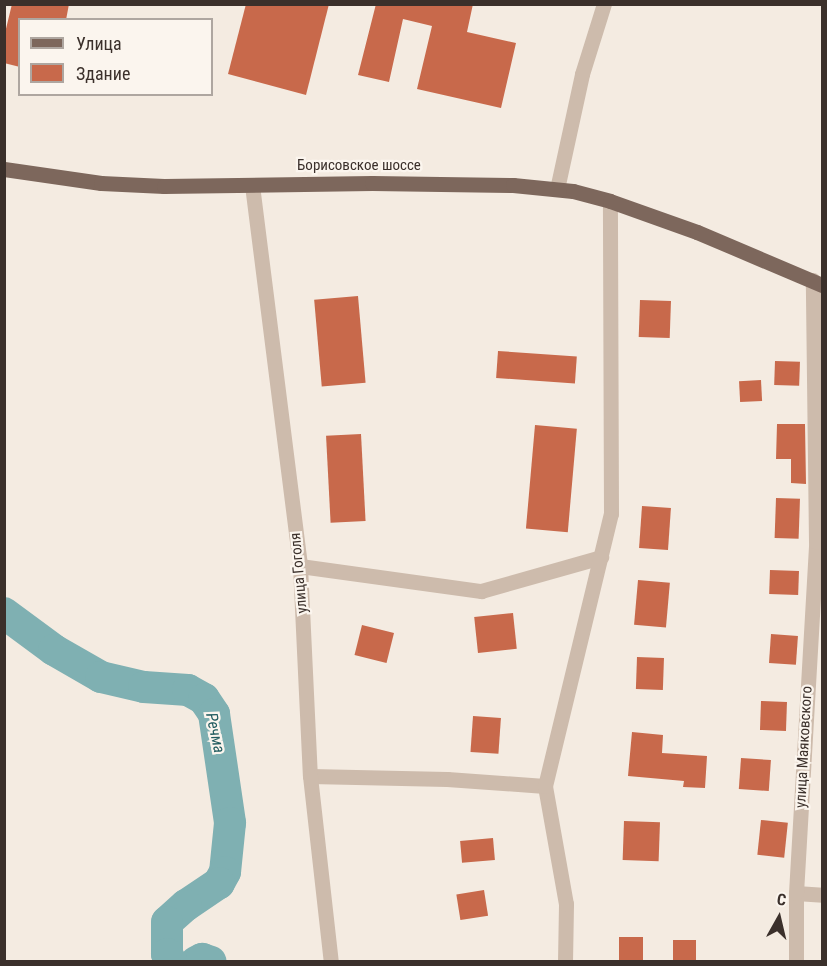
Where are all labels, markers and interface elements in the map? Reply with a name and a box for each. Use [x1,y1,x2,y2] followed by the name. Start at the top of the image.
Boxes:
[18,18,213,96] legend
[76,33,122,54] text: Улица
[76,63,130,84] text: Здание
[297,157,421,175] street label: Борисовское шоссе
[287,532,311,614] street label: улица Гоголя
[792,686,816,808] street label: улица Маяковского
[201,711,229,755] water label: Речма
[749,888,809,948] north arrow
[776,890,787,910] text: С

